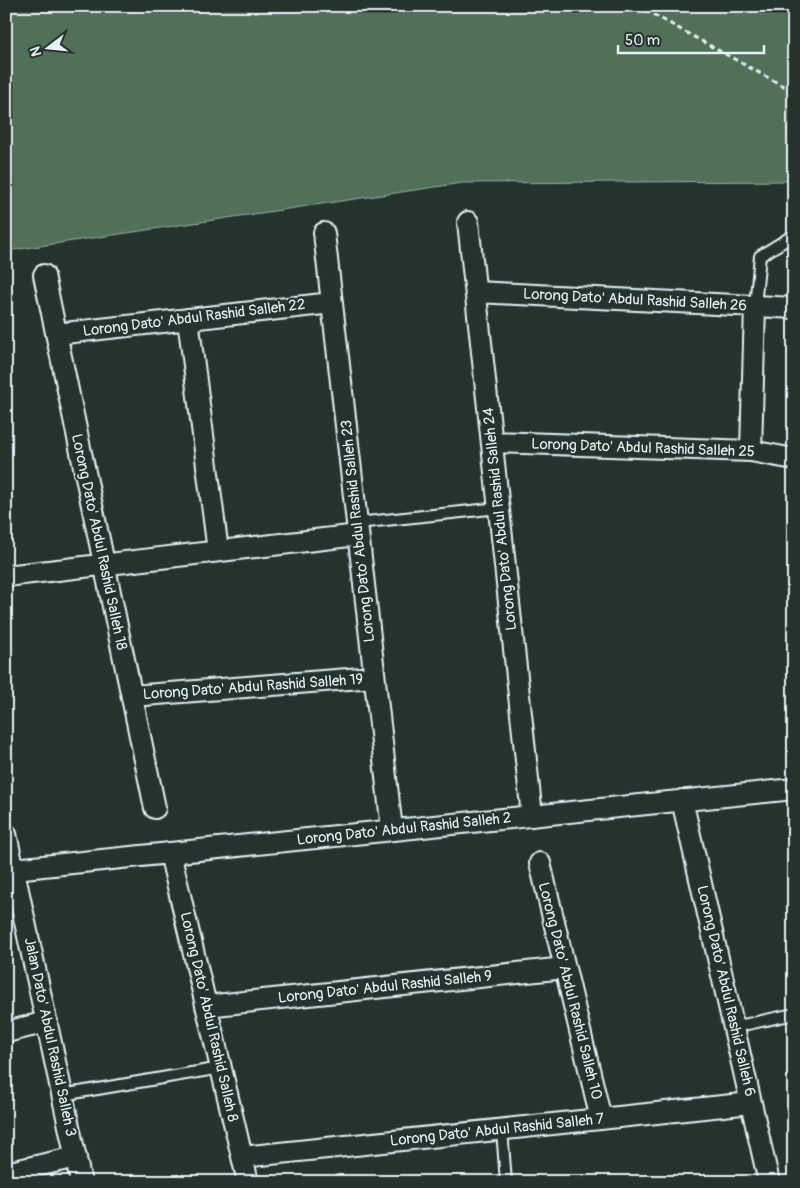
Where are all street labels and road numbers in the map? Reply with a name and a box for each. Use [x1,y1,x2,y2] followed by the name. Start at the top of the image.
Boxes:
[522,285,748,315] street label: Lorong Dato' Abdul Rashid Salleh 26
[82,295,306,341] street label: Lorong Dato' Abdul Rashid Salleh 22
[479,406,521,632] street label: Lorong Dato' Abdul Rashid Salleh 24
[337,419,379,643] street label: Lorong Dato' Abdul Rashid Salleh 23
[67,432,131,652] street label: Lorong Dato' Abdul Rashid Salleh 18
[531,435,755,461] street label: Lorong Dato' Abdul Rashid Salleh 25
[142,670,364,704] street label: Lorong Dato' Abdul Rashid Salleh 19
[296,808,512,850] street label: Lorong Dato' Abdul Rashid Salleh 2
[534,880,606,1102] street label: Lorong Dato' Abdul Rashid Salleh 10
[692,884,760,1098] street label: Lorong Dato' Abdul Rashid Salleh 6
[176,910,243,1124] street label: Lorong Dato' Abdul Rashid Salleh 8
[20,936,80,1138] street label: Jalan Dato' Abdul Rashid Salleh 3
[277,966,493,1008] street label: Lorong Dato' Abdul Rashid Salleh 9
[389,1109,605,1151] street label: Lorong Dato' Abdul Rashid Salleh 7

